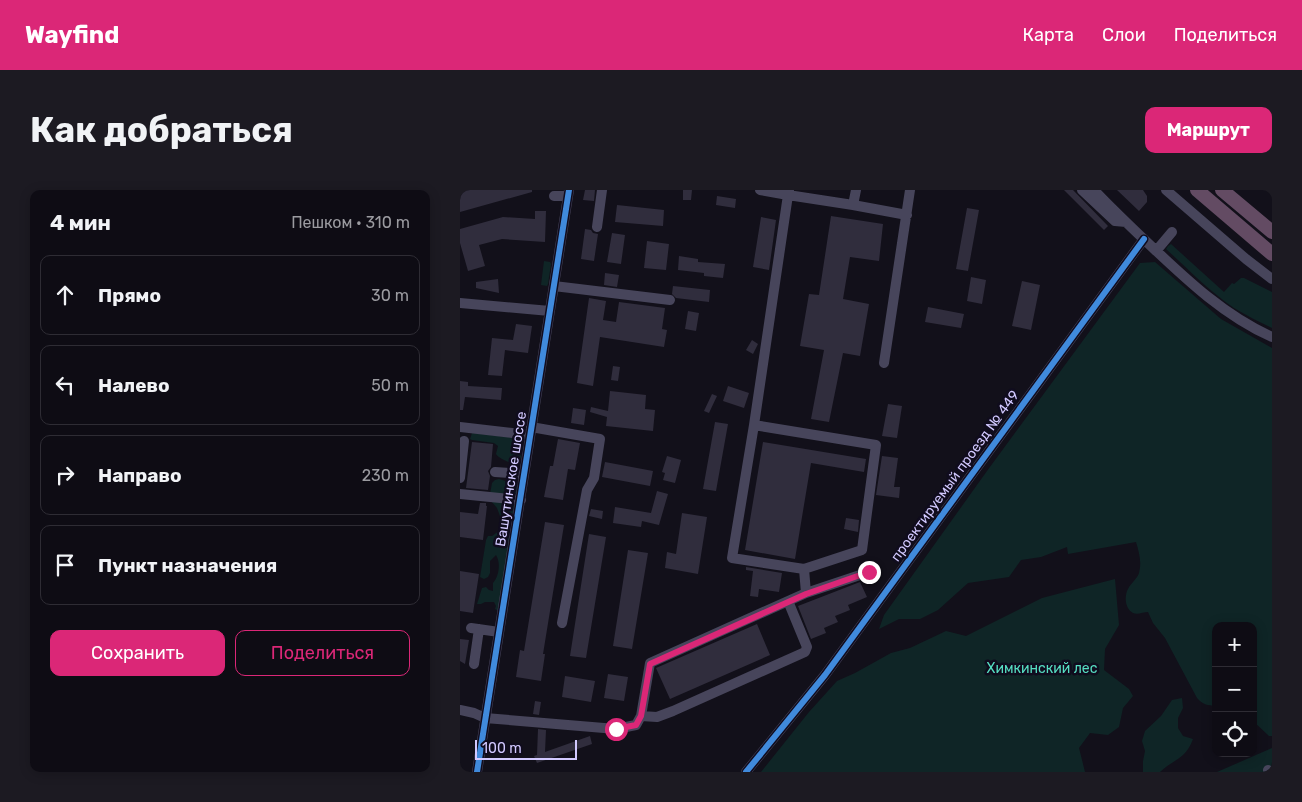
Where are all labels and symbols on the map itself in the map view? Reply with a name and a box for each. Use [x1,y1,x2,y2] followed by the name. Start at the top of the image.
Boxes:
[887,387,1023,565] street label: проектируемый проезд № 449
[492,410,530,548] street label: Вашутинское шоссе
[858,561,881,584] route end
[987,660,1098,677] park label: Химкинский лес
[605,718,628,741] route start
[475,737,578,760] scale bar

